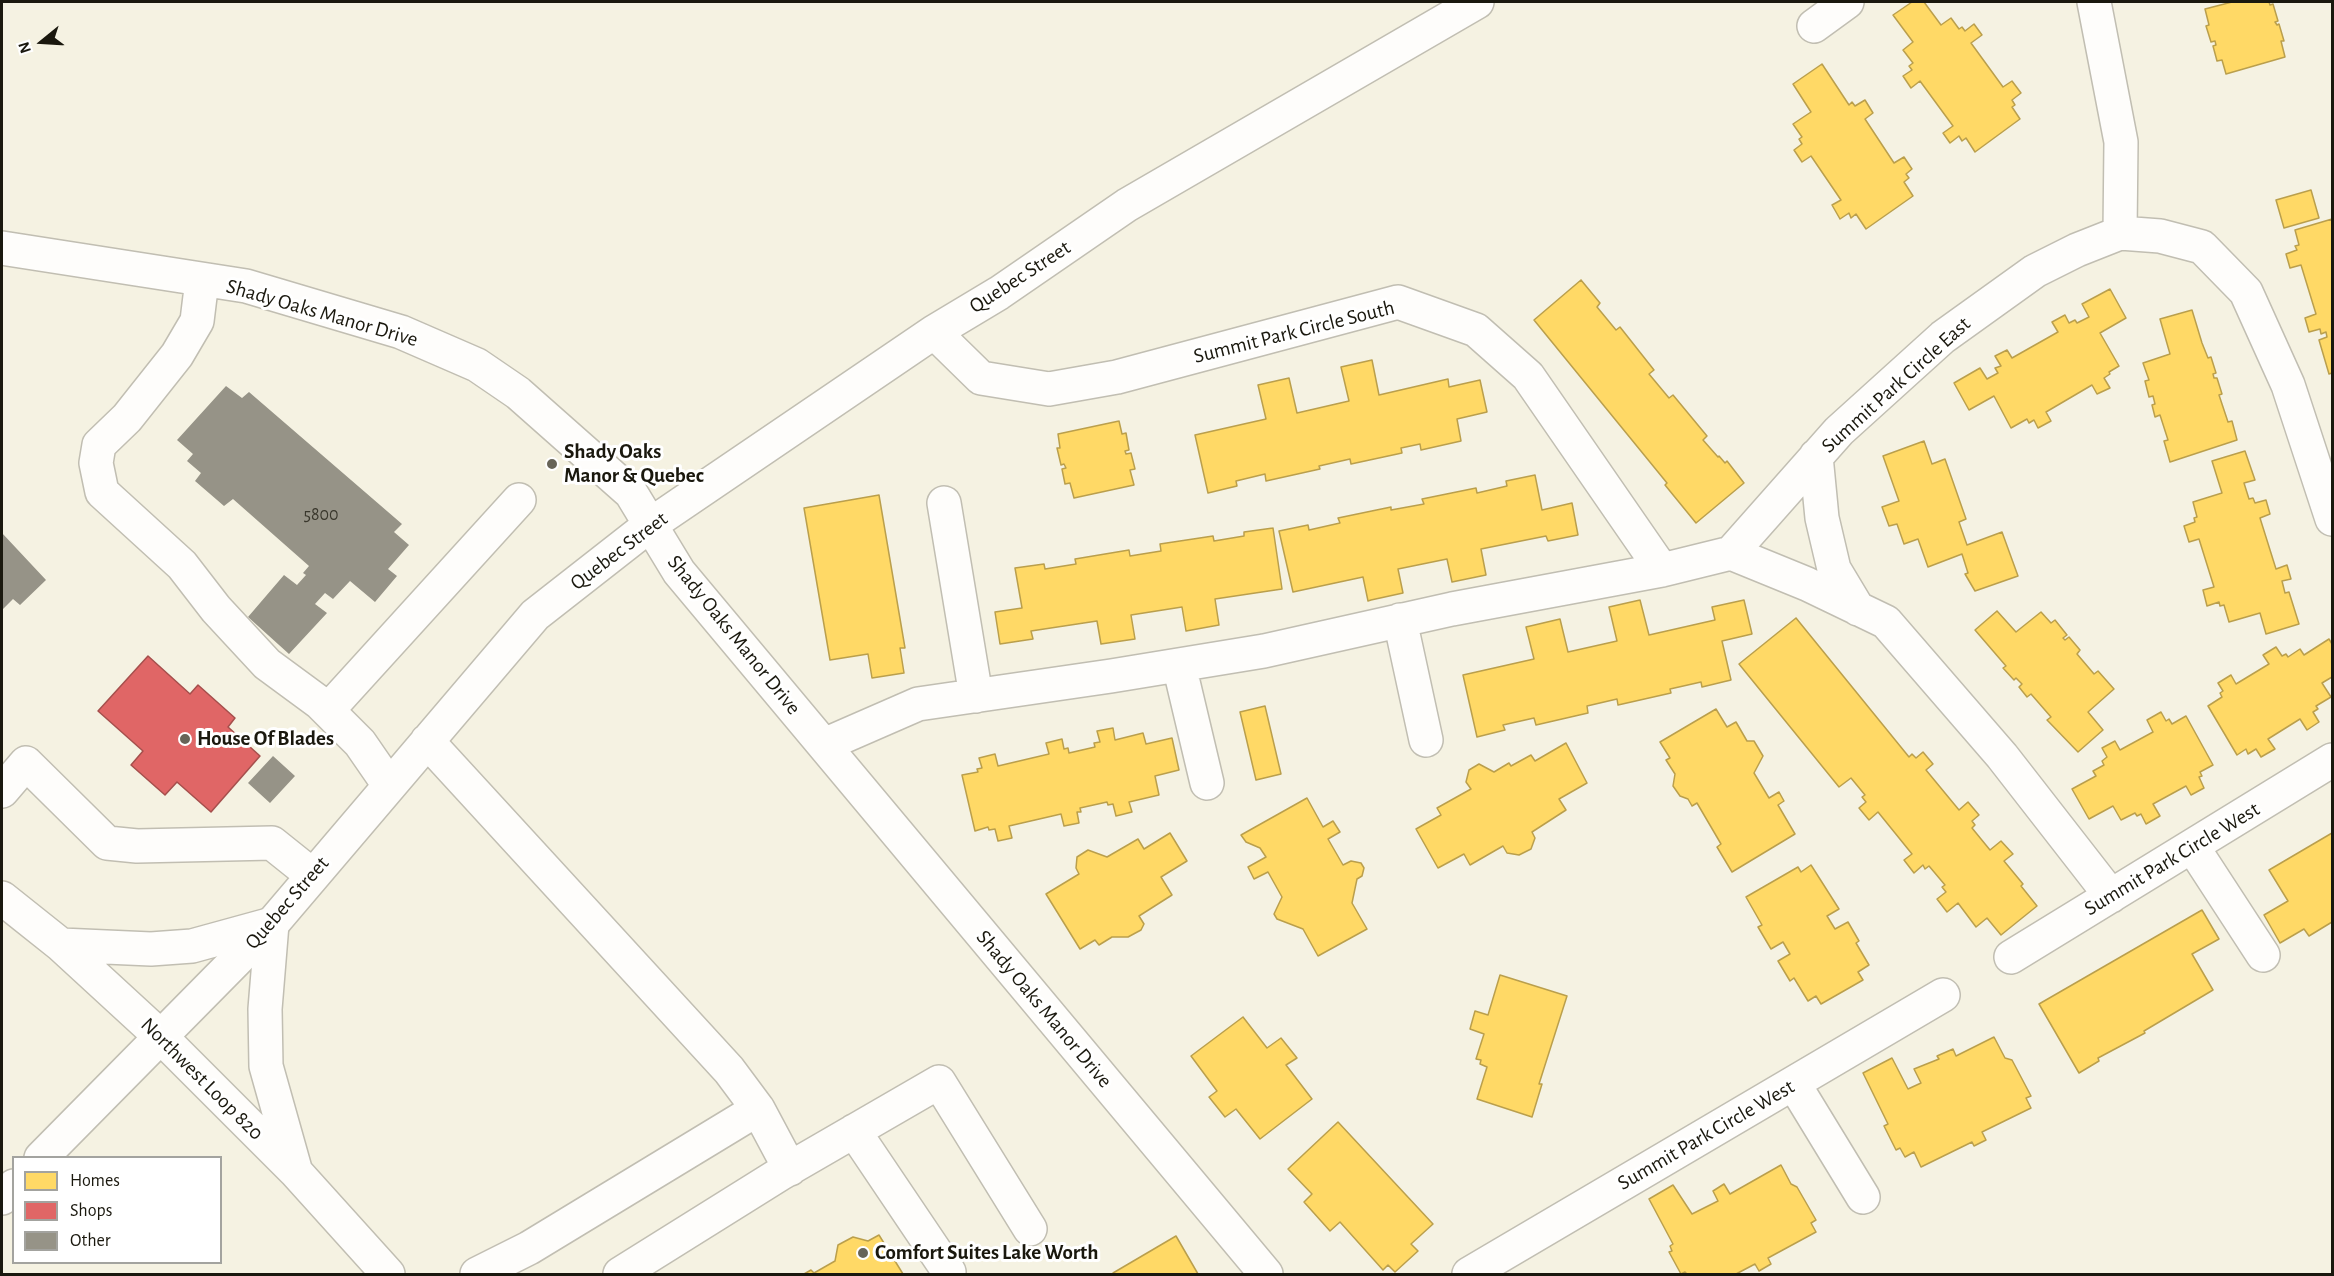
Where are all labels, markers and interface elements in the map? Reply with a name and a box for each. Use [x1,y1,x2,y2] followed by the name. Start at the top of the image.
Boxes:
[12,12,72,72] north arrow
[16,40,34,55] text: N
[965,235,1075,319] street label: Quebec Street
[223,274,421,352] street label: Shady Oaks Manor Drive
[1191,295,1397,369] street label: Summit Park Circle South
[1816,311,1976,459] street label: Summit Park Circle East
[564,439,704,489] place label: Shady Oaks Manor & Quebec
[545,457,559,471] marker: Shady Oaks Manor & Quebec
[303,504,339,526] house number: 5800
[565,506,673,596] street label: Quebec Street
[662,550,806,720] street label: Shady Oaks Manor Drive
[197,726,334,752] place label: House Of Blades
[178,732,192,746] marker: House Of Blades
[2080,797,2264,921] street label: Summit Park Circle West
[240,851,334,955] street label: Quebec Street
[971,925,1117,1093] street label: Shady Oaks Manor Drive
[135,1012,269,1146] street label: Northwest Loop 820
[1613,1074,1799,1196] street label: Summit Park Circle West
[12,1156,222,1264] legend
[70,1172,120,1190] text: Homes
[70,1202,112,1220] text: Shops
[70,1232,111,1250] text: Other
[875,1240,1098,1266] place label: Comfort Suites Lake Worth
[856,1246,870,1260] marker: Comfort Suites Lake Worth

